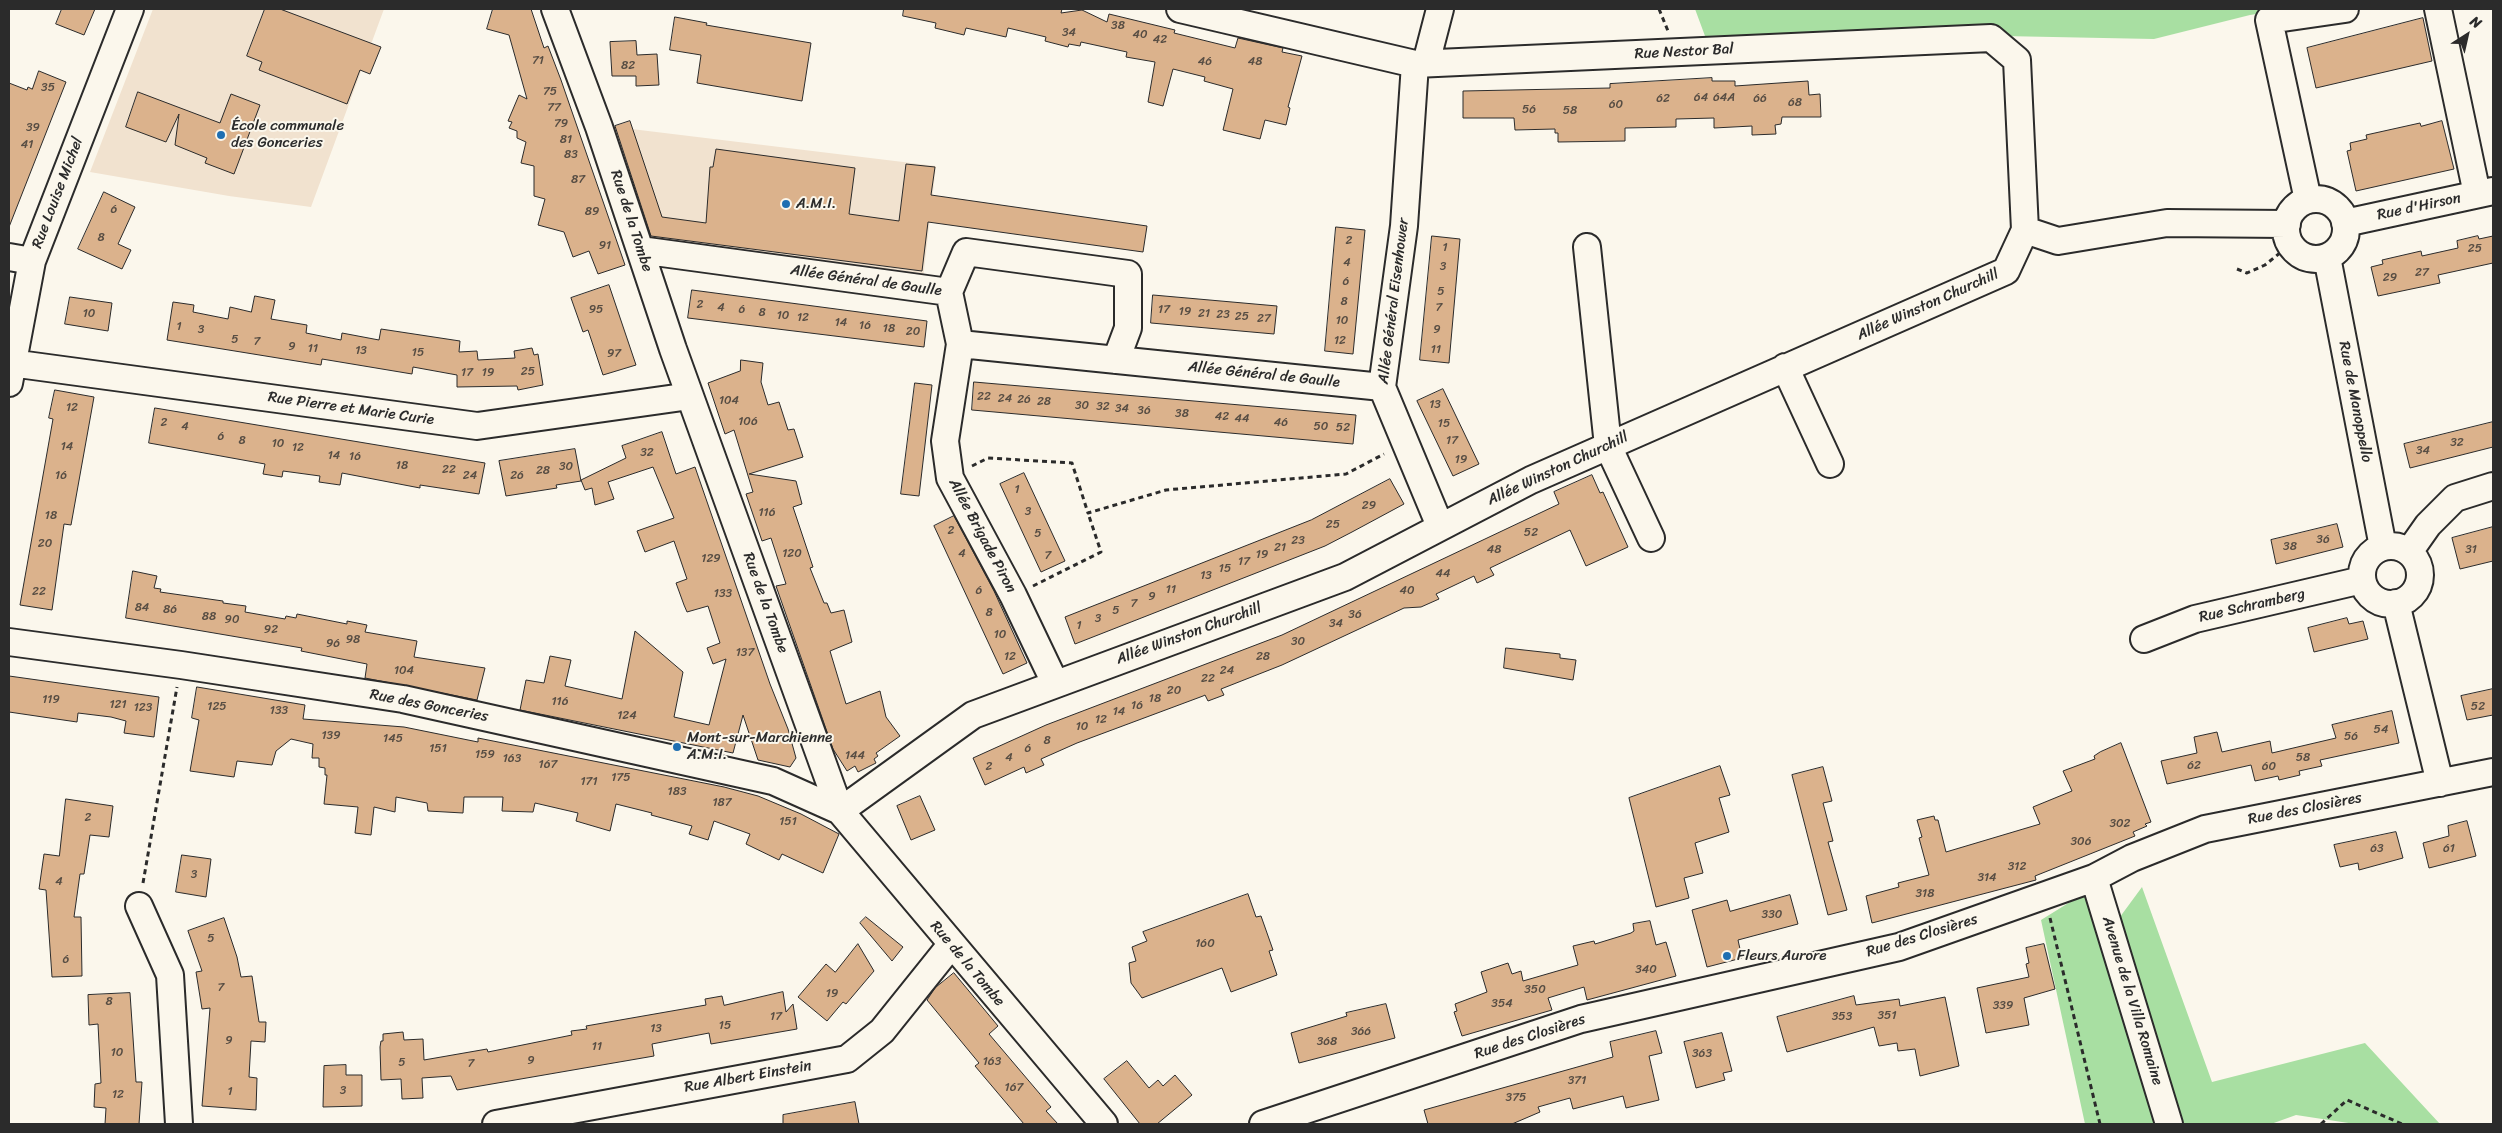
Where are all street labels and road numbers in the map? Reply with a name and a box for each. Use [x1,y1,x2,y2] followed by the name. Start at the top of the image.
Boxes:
[1634,40,1734,64] street label: Rue Nestor Bal
[29,135,87,251] street label: Rue Louise Michel
[606,168,656,274] street label: Rue de la Tombe
[2376,189,2462,225] street label: Rue d'Hirson
[1375,217,1413,385] street label: Allée Général Eisenhower
[789,261,943,301] street label: Allée Général de Gaulle
[1854,266,2002,344] street label: Allée Winston Churchill
[2334,340,2376,464] street label: Rue de Manoppello
[1187,358,1341,392] street label: Allée Général de Gaulle
[267,388,435,430] street label: Rue Pierre et Marie Curie
[1485,428,1631,510] street label: Allée Winston Churchill
[944,476,1020,596] street label: Allée Brigade Piron
[738,550,792,656] street label: Rue de la Tombe
[2197,585,2307,627] street label: Rue Schramberg
[1114,599,1264,669] street label: Allée Winston Churchill
[368,686,490,726] street label: Rue des Gonceries
[2247,789,2363,829] street label: Rue des Closières
[1864,911,1980,961] street label: Rue des Closières
[2098,914,2166,1088] street label: Avenue de la Villa Romaine
[926,918,1008,1010] street label: Rue de la Tombe
[1472,1011,1588,1063] street label: Rue des Closières
[683,1057,813,1097] street label: Rue Albert Einstein

